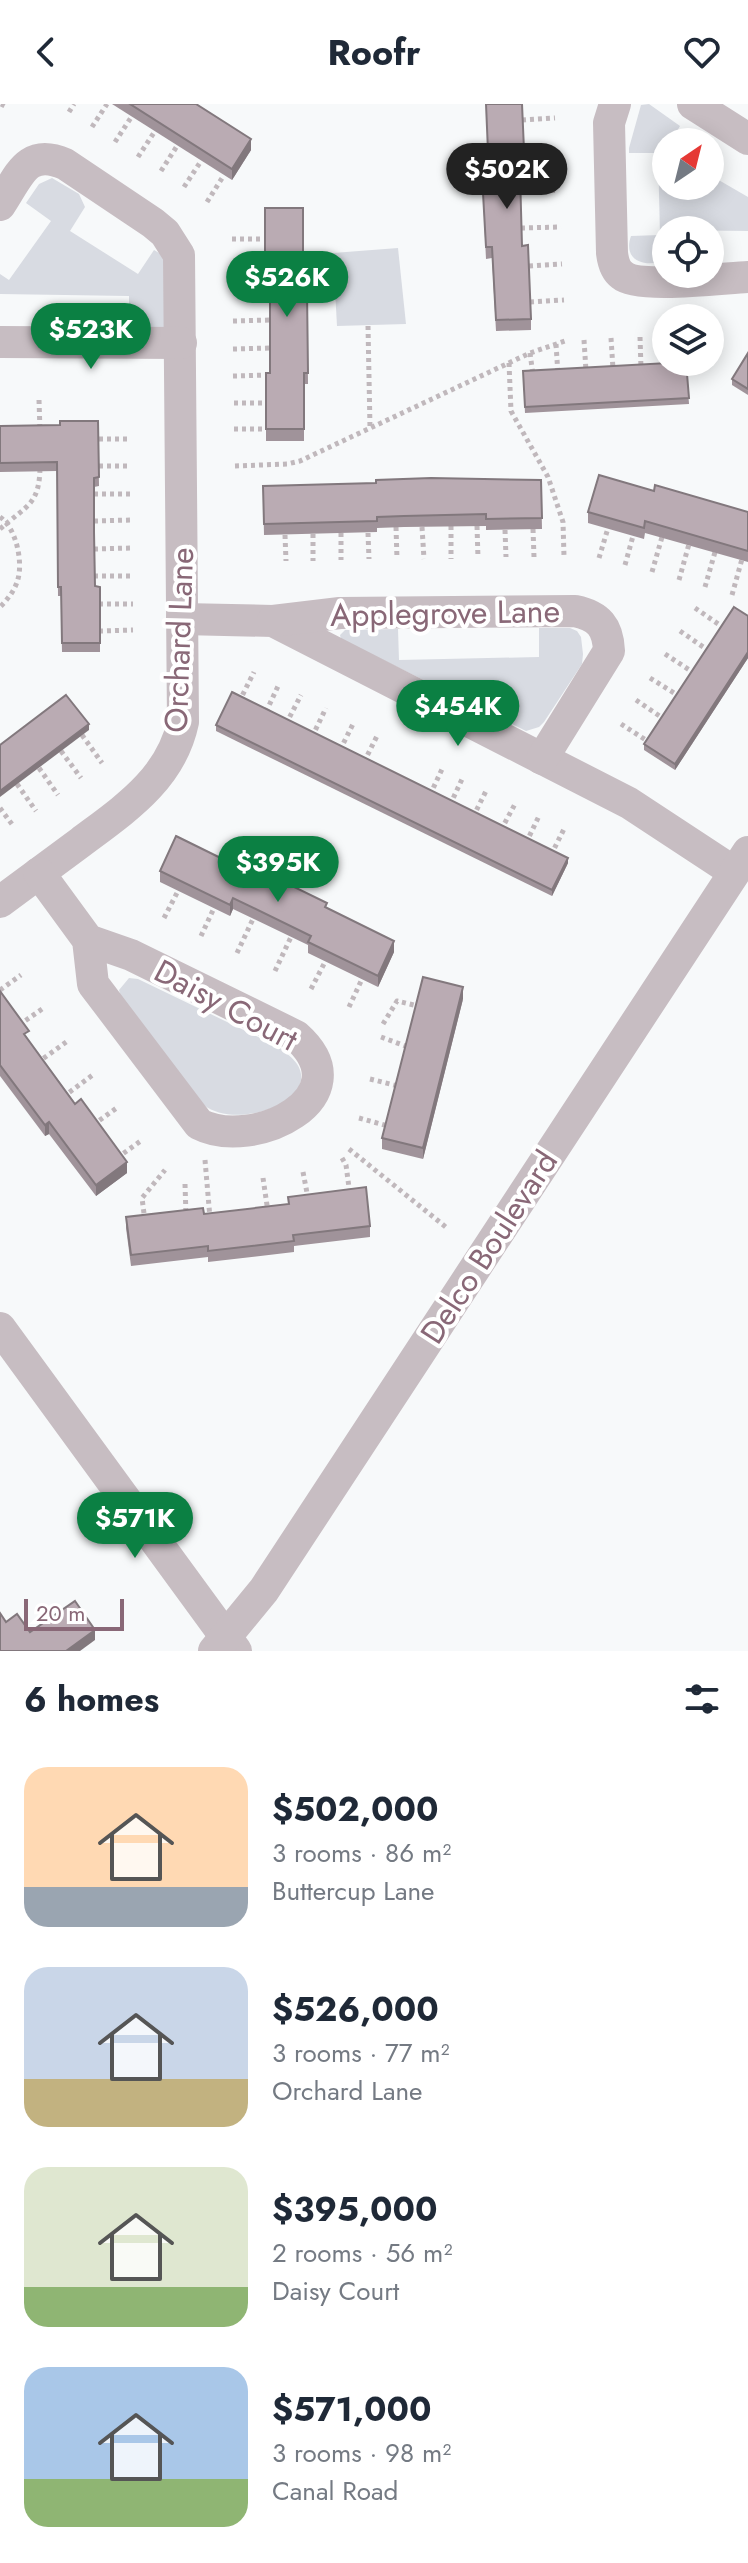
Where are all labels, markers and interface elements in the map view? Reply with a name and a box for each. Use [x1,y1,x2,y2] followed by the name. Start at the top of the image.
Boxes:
[328,26,420,78] text: Roofr
[24,30,68,74] icon: back
[680,30,724,74] icon: heart
[652,128,724,200] north arrow
[652,128,724,376] map controls
[451,143,563,211] pin: $502K
[464,150,550,188] text: $502K
[652,216,724,288] button: locate
[231,251,343,319] pin: $526K
[244,258,330,296] text: $526K
[35,303,147,371] pin: $523K
[652,304,724,376] button: layers
[49,310,133,348] text: $523K
[153,547,205,733] street label: Orchard Lane
[330,588,560,638] street label: Applegrove Lane
[402,680,514,748] pin: $454K
[414,687,502,725] text: $454K
[222,836,334,904] pin: $395K
[236,843,320,881] text: $395K
[146,948,306,1062] street label: Daisy Court
[409,1141,569,1353] street label: Delco Boulevard
[79,1492,191,1560] pin: $571K
[95,1499,175,1537] text: $571K
[24,1595,124,1631] scale bar
[36,1597,85,1629] text: 20 m
[24,1675,159,1724] text: 6 homes
[680,1677,724,1721] icon: filters
[272,1785,438,1834] text: $502,000
[88,1799,184,1895] icon: home
[272,1834,451,1872] text: 3 rooms · 86 m²
[272,1872,435,1910] text: Buttercup Lane
[272,1985,439,2034] text: $526,000
[88,1999,184,2095] icon: home
[272,2034,449,2072] text: 3 rooms · 77 m²
[272,2072,422,2110] text: Orchard Lane
[272,2185,437,2234] text: $395,000
[88,2199,184,2295] icon: home
[272,2234,452,2272] text: 2 rooms · 56 m²
[272,2272,399,2310] text: Daisy Court
[272,2385,431,2434] text: $571,000
[88,2399,184,2495] icon: home
[272,2434,451,2472] text: 3 rooms · 98 m²
[272,2472,398,2510] text: Canal Road

